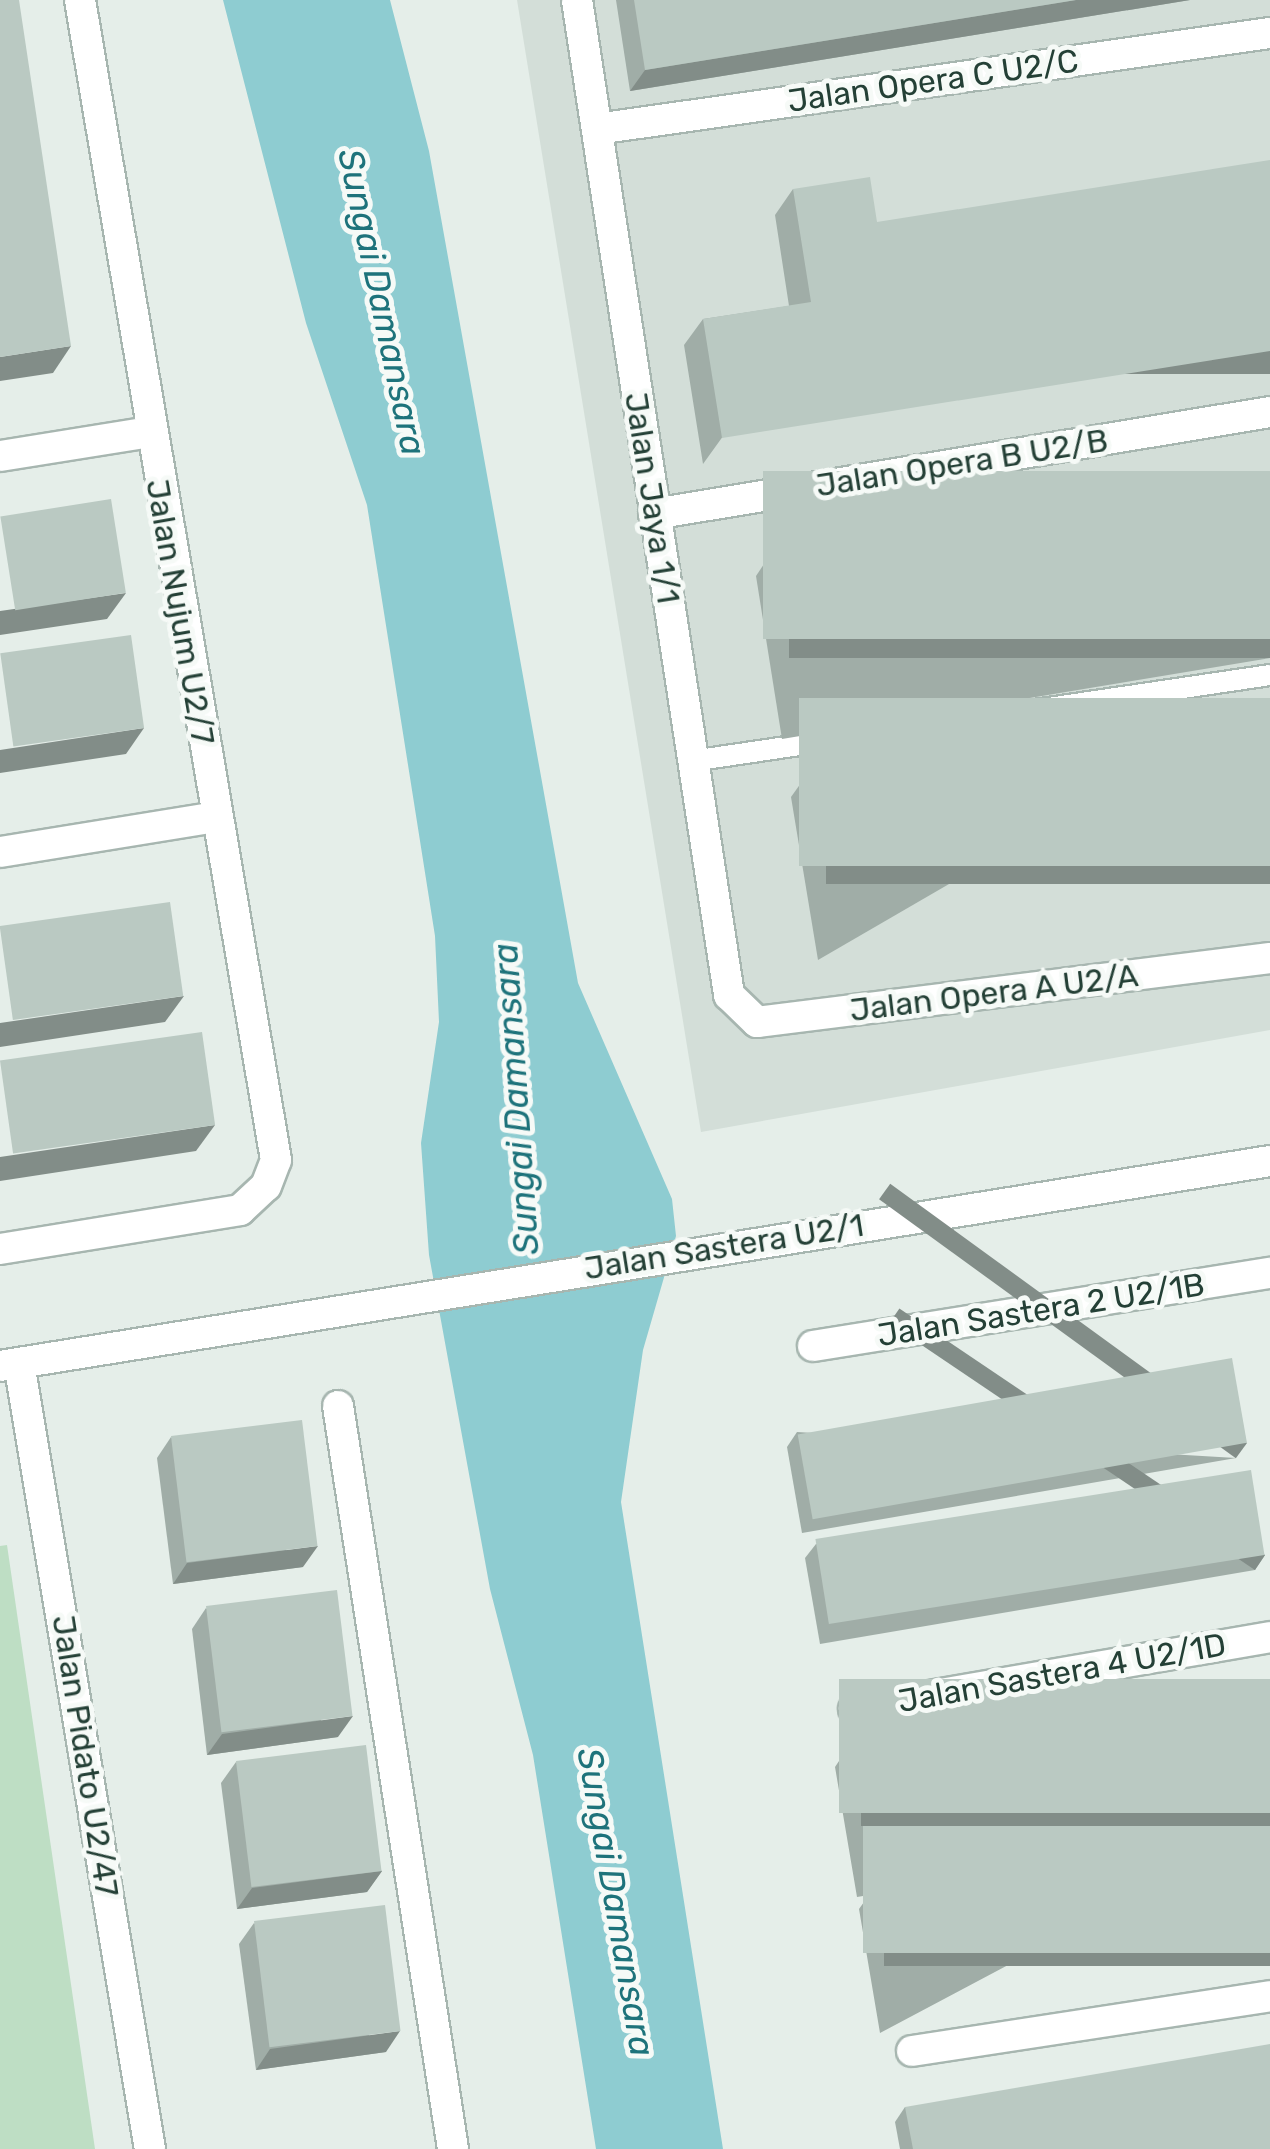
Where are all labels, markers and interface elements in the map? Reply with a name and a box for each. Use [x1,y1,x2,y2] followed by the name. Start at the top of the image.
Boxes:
[785,42,1081,120] street label: Jalan Opera C U2/C
[329,145,435,459] water label: Sungai Damansara
[616,390,688,606] street label: Jalan Jaya 1/1
[813,421,1111,505] street label: Jalan Opera B U2/B
[138,476,222,748] street label: Jalan Nujum U2/7
[484,942,548,1256] water label: Sungai Damansara
[847,956,1141,1030] street label: Jalan Opera A U2/A
[582,1206,866,1288] street label: Jalan Sastera U2/1
[875,1265,1207,1355] street label: Jalan Sastera 2 U2/1B
[44,1612,126,1900] street label: Jalan Pidato U2/47
[895,1625,1229,1721] street label: Jalan Sastera 4 U2/1D
[568,1745,664,2059] water label: Sungai Damansara

